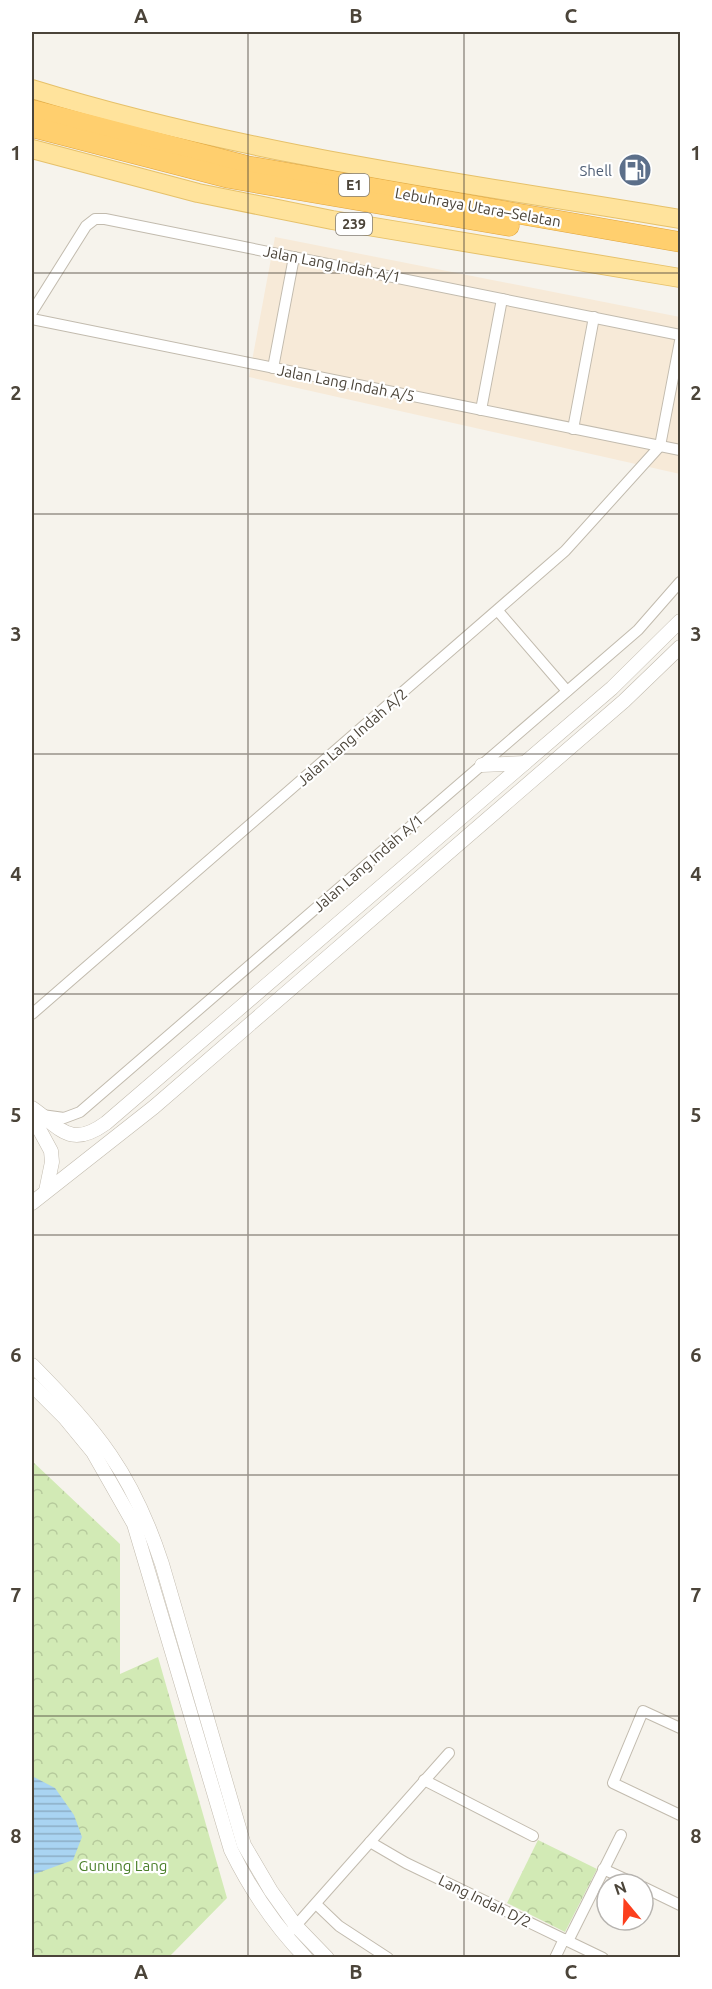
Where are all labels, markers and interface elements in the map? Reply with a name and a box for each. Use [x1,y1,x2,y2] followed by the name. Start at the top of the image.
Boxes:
[134,4,148,27] text: A
[349,4,363,27] text: B
[565,4,578,27] text: C
[10,141,22,164] text: 1
[690,141,702,164] text: 1
[617,152,653,188] fuel station icon: Shell
[579,162,612,179] place label: Shell
[339,174,369,196] road number: E1
[394,184,562,230] street label: Lebuhraya Utara–Selatan
[336,213,372,235] road number: 239
[262,242,402,286] street label: Jalan Lang Indah A/1
[276,361,416,405] street label: Jalan Lang Indah A/5
[10,381,22,404] text: 2
[690,381,702,404] text: 2
[10,622,22,645] text: 3
[690,622,702,645] text: 3
[294,685,410,789] street label: Jalan Lang Indah A/2
[310,811,426,915] street label: Jalan Lang Indah A/1
[10,862,22,885] text: 4
[690,862,702,885] text: 4
[10,1103,22,1126] text: 5
[690,1103,702,1126] text: 5
[10,1343,22,1366] text: 6
[690,1343,702,1366] text: 6
[10,1583,22,1606] text: 7
[690,1583,702,1606] text: 7
[10,1824,22,1847] text: 8
[690,1824,702,1847] text: 8
[79,1857,167,1874] park label: Gunung Lang
[436,1871,534,1931] street label: Lang Indah D/2
[595,1872,655,1932] north arrow
[612,1877,629,1898] text: N
[134,1960,148,1983] text: A
[349,1960,363,1983] text: B
[565,1960,578,1983] text: C

